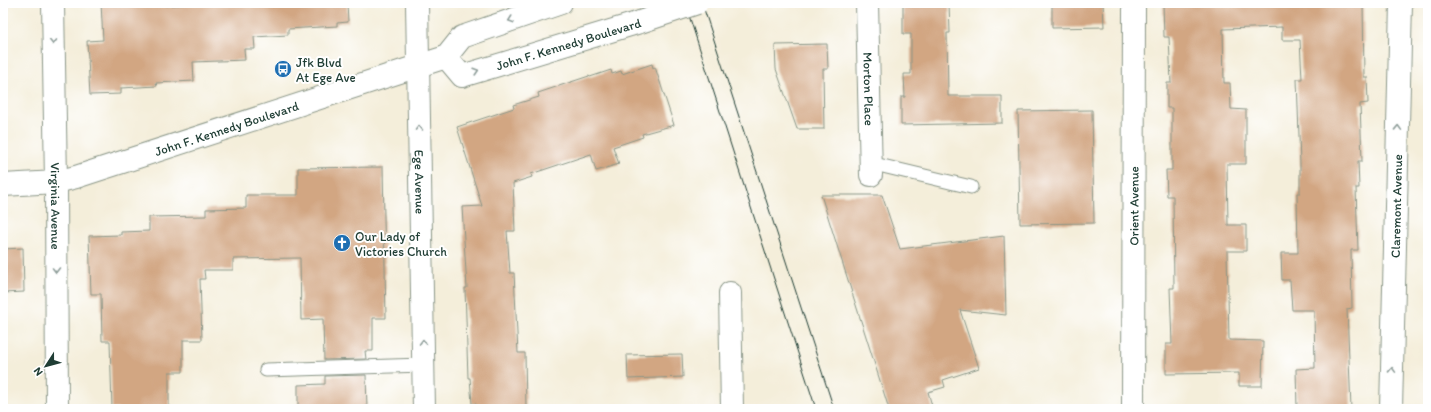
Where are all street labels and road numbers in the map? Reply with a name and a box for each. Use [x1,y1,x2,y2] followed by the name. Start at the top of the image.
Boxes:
[494,15,643,73] street label: John F. Kennedy Boulevard
[861,52,877,126] street label: Morton Place
[153,98,301,159] street label: John F. Kennedy Boulevard
[412,150,428,214] street label: Ege Avenue
[1387,154,1405,258] street label: Claremont Avenue
[48,162,64,250] street label: Virginia Avenue
[1126,166,1141,246] street label: Orient Avenue

